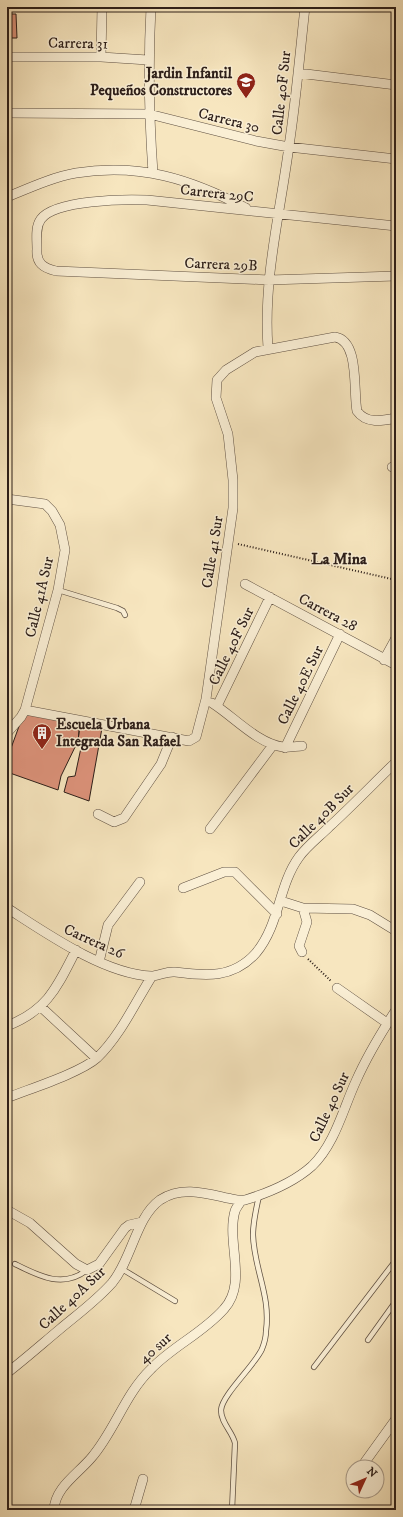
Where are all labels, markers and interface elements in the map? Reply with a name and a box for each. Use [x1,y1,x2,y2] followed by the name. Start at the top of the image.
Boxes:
[48,33,108,54] street label: Carrera 31
[268,50,295,136] street label: Calle 40F Sur
[90,64,232,101] place label: Jardin Infantil Pequeños Constructores
[235,71,257,99] school or university icon: Jardin Infantil Pequeños Constructores
[196,104,262,137] street label: Carrera 30
[179,180,255,207] street label: Carrera 29C
[184,254,258,275] street label: Carrera 29B
[197,514,228,590] street label: Calle 41 Sur
[311,549,368,569] district label: La Mina
[21,554,58,639] street label: Calle 41A Sur
[295,589,360,636] street label: Carrera 28
[204,604,259,688] street label: Calle 40F Sur
[273,642,328,728] street label: Calle 40E Sur
[56,715,181,751] place label: Escuela Urbana Integrada San Rafael
[31,722,53,750] building icon: Escuela Urbana Integrada San Rafael
[285,779,358,853] street label: Calle 40B Sur
[61,920,128,964] street label: Carrera 26
[305,1069,354,1145] street label: Calle 40 Sur
[35,1262,110,1334] street label: Calle 40A Sur
[135,1328,176,1368] street label: 40 sur
[345,1459,385,1499] north arrow
[363,1465,380,1481] text: N

